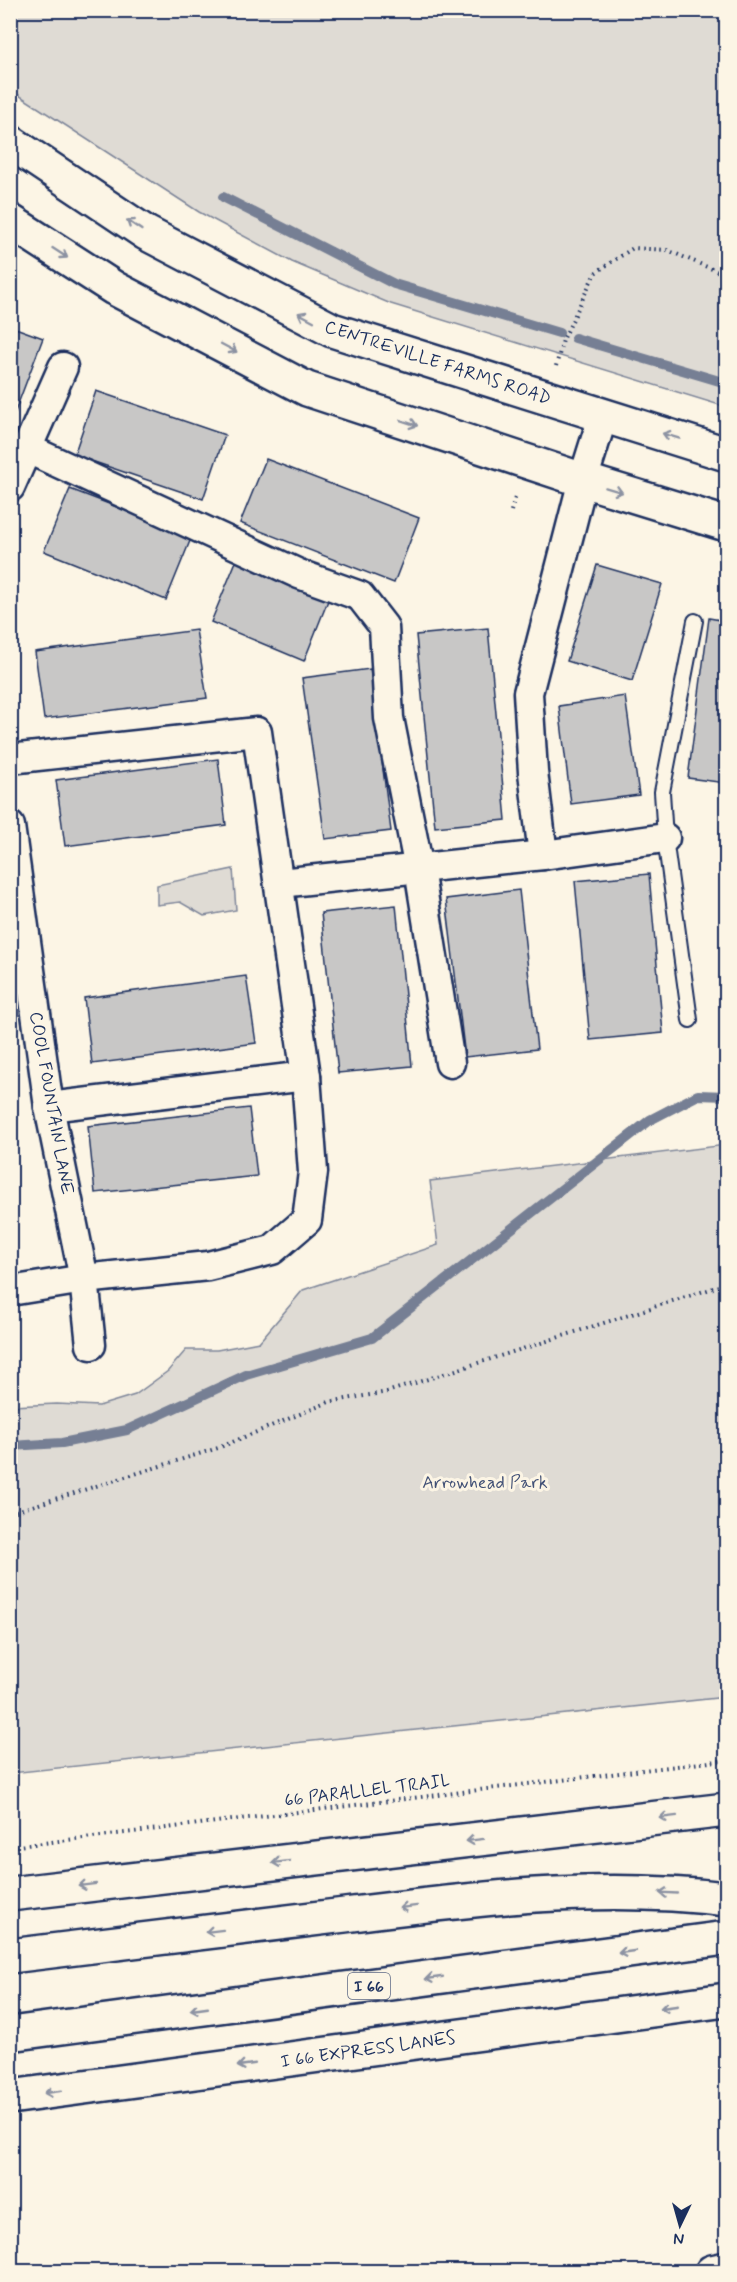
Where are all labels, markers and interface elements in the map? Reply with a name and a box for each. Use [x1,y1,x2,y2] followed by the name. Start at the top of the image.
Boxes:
[126,219,143,231] one-way arrow
[51,246,68,259] one-way arrow
[298,311,315,323] one-way arrow
[321,315,554,411] street label: CENTREVILLE FARMS ROAD
[220,343,238,355] one-way arrow
[399,418,418,429] one-way arrow
[662,430,681,441] one-way arrow
[604,485,623,496] one-way arrow
[23,1010,79,1197] street label: COOL FOUNTAIN LANE
[422,1471,548,1495] park label: Arrowhead Park
[283,1769,451,1813] street label: 66 PARALLEL TRAIL
[659,1812,679,1823] one-way arrow
[465,1834,485,1845] one-way arrow
[272,1857,291,1868] one-way arrow
[78,1880,98,1891] one-way arrow
[659,1888,679,1899] one-way arrow
[398,1902,418,1913] one-way arrow
[205,1925,224,1936] one-way arrow
[617,1946,637,1957] one-way arrow
[424,1972,444,1983] one-way arrow
[348,1973,390,1999] road number: I 66
[659,2002,679,2013] one-way arrow
[189,2004,209,2015] one-way arrow
[279,2026,457,2074] street label: I 66 EXPRESS LANES
[237,2060,257,2071] one-way arrow
[44,2086,64,2097] one-way arrow
[650,2195,710,2255] north arrow
[673,2228,685,2249] text: N

